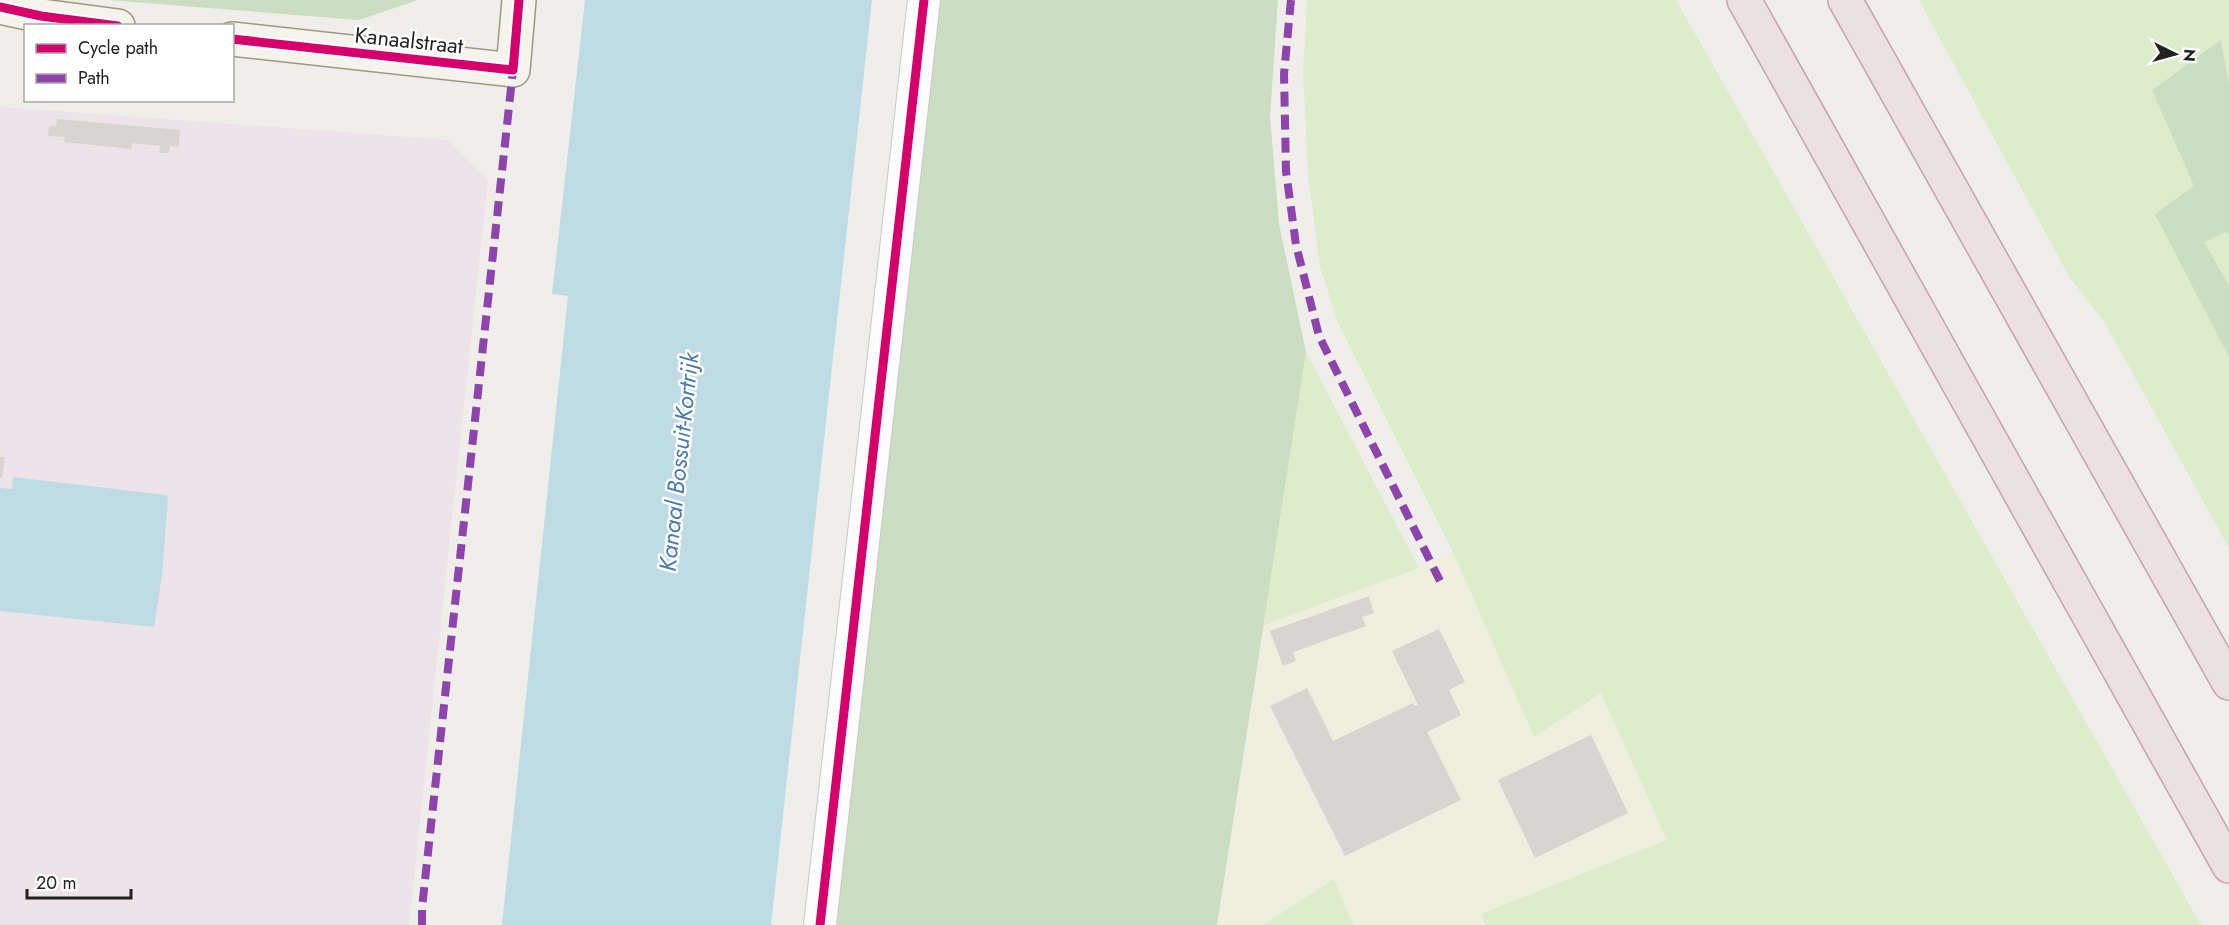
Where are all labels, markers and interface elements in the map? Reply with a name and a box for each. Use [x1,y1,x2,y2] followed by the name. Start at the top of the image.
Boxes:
[353,18,466,62] street label: Kanaalstraat
[24,24,234,102] legend
[2145,24,2205,84] north arrow
[78,35,158,61] text: Cycle path
[2177,48,2201,63] text: N
[78,65,110,91] text: Path
[650,349,708,573] water label: Kanaal Bossuit-Kortrijk
[27,862,130,900] scale bar
[36,870,76,896] text: 20 m

